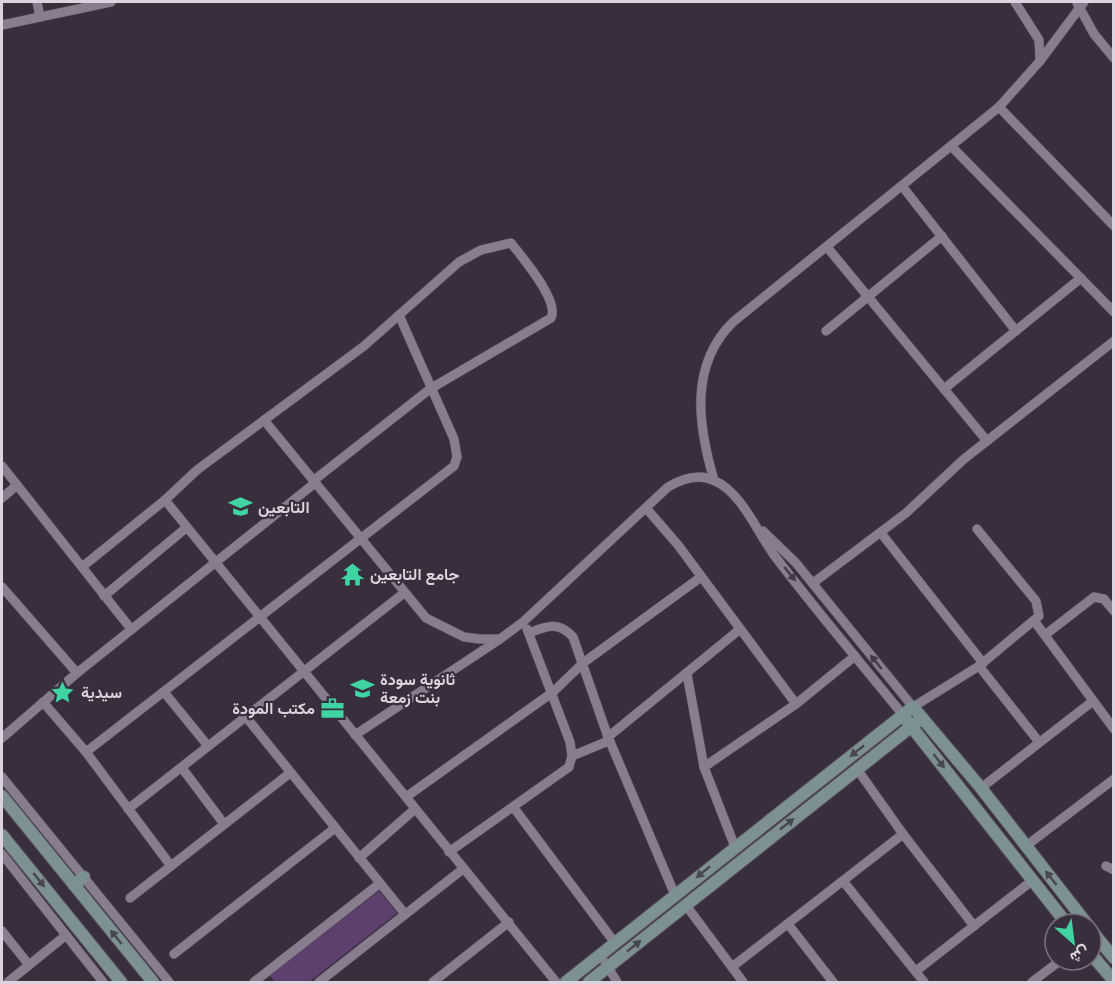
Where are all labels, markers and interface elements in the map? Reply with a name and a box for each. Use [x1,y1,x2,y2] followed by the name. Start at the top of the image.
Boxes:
[227,494,253,520] school or university icon: التابعين
[258,497,310,517] place label: التابعين
[339,561,365,587] temple icon: جامع التابعين
[370,564,459,586] place label: جامع التابعين
[783,566,795,581] one-way arrow
[871,654,883,669] one-way arrow
[380,669,455,708] place label: ثانوية سودة بنت زمعة
[349,675,375,701] school or university icon: ثانوية سودة بنت زمعة
[50,679,76,705] place icon: سيدية
[81,682,122,702] place label: سيدية
[320,695,346,721] office icon: مكتب المودة
[232,698,315,719] place label: مكتب المودة
[849,745,864,757] one-way arrow
[932,753,945,769] one-way arrow
[779,819,794,831] one-way arrow
[696,865,711,877] one-way arrow
[1046,870,1058,885] one-way arrow
[32,872,45,887] one-way arrow
[1043,912,1103,972] north arrow
[110,929,123,945] one-way arrow
[626,939,642,952] one-way arrow
[1067,942,1093,969] text: ش

